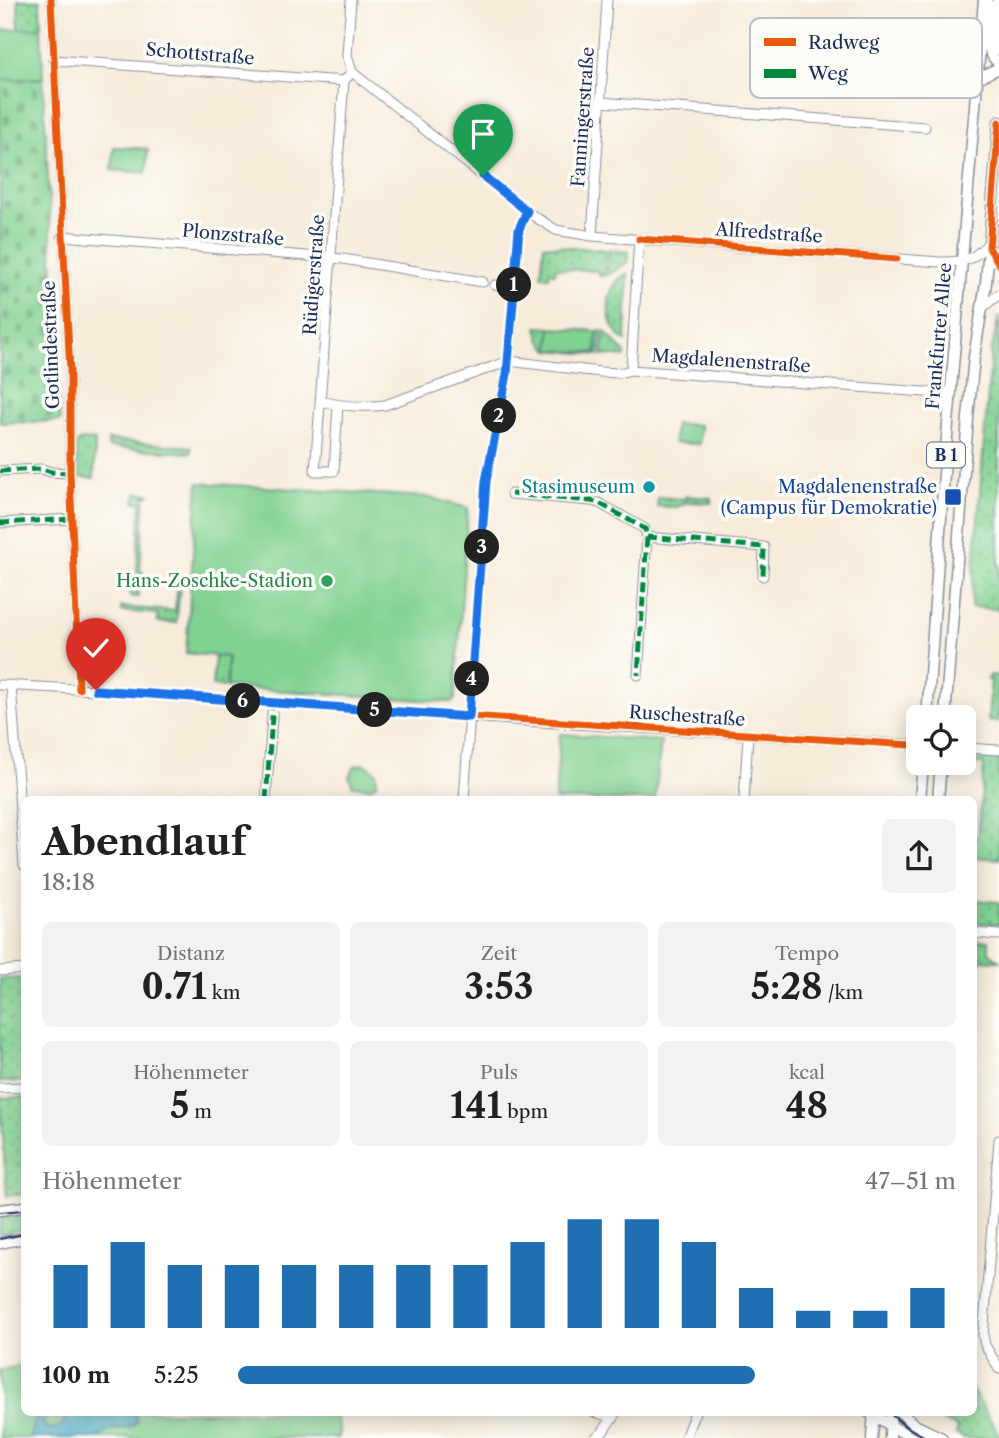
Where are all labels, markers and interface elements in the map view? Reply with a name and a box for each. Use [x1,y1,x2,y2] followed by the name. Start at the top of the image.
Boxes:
[750,18,982,98] legend
[808,31,880,54] text: Radweg
[145,38,255,70] street label: Schottstraße
[567,46,599,188] street label: Fanningerstraße
[807,62,849,85] text: Weg
[453,104,513,176] pin
[464,115,502,153] icon: arrive
[299,214,329,336] street label: Rüdigerstraße
[714,218,823,248] street label: Alfredstraße
[181,220,285,250] street label: Plonzstraße
[922,262,956,410] street label: Frankfurter Allee
[496,268,532,302] pin: 1
[509,273,518,296] text: 1
[38,280,64,410] street label: Gotlindestraße
[651,344,811,378] street label: Magdalenenstraße
[482,398,516,434] pin: 2
[493,404,504,427] text: 2
[927,442,965,468] road number: B 1
[521,476,635,498] place label: Stasimuseum
[721,476,937,519] place label: Magdalenenstraße (Campus für Demokratie)
[641,479,657,495] marker: Stasimuseum
[943,487,963,507] marker: Magdalenenstraße (Campus für Demokratie)
[464,530,500,564] pin: 3
[476,535,487,558] text: 3
[116,570,313,592] place label: Hans-Zoschke-Stadion
[319,573,335,589] marker: Hans-Zoschke-Stadion
[66,618,126,690] pin
[77,629,115,667] icon: check
[454,662,490,696] pin: 4
[466,667,477,690] text: 4
[226,684,260,718] pin: 6
[237,689,248,712] text: 6
[358,692,392,728] pin: 5
[369,698,380,721] text: 5
[628,701,746,731] street label: Ruschestraße
[906,705,976,775] map controls
[906,705,976,775] button: locate
[42,818,247,865] text: Abendlauf
[882,819,956,893] button: share
[42,868,95,896] text: 18:18
[157,942,225,965] text: Distanz
[481,942,517,965] text: Zeit
[775,942,839,965] text: Tempo
[142,965,207,1008] text: 0.71
[464,965,534,1008] text: 3:53
[751,965,823,1008] text: 5:28
[207,981,240,1004] text: km
[823,981,863,1004] text: /km
[133,1061,249,1084] text: Höhenmeter
[480,1061,518,1084] text: Puls
[789,1061,825,1084] text: kcal
[170,1084,189,1127] text: 5
[450,1084,502,1127] text: 141
[786,1084,828,1127] text: 48
[189,1100,212,1123] text: m
[502,1100,548,1123] text: bpm
[42,1167,182,1195] text: Höhenmeter
[865,1167,956,1195] text: 47–51 m
[42,1361,110,1389] text: 100 m
[154,1361,199,1389] text: 5:25

